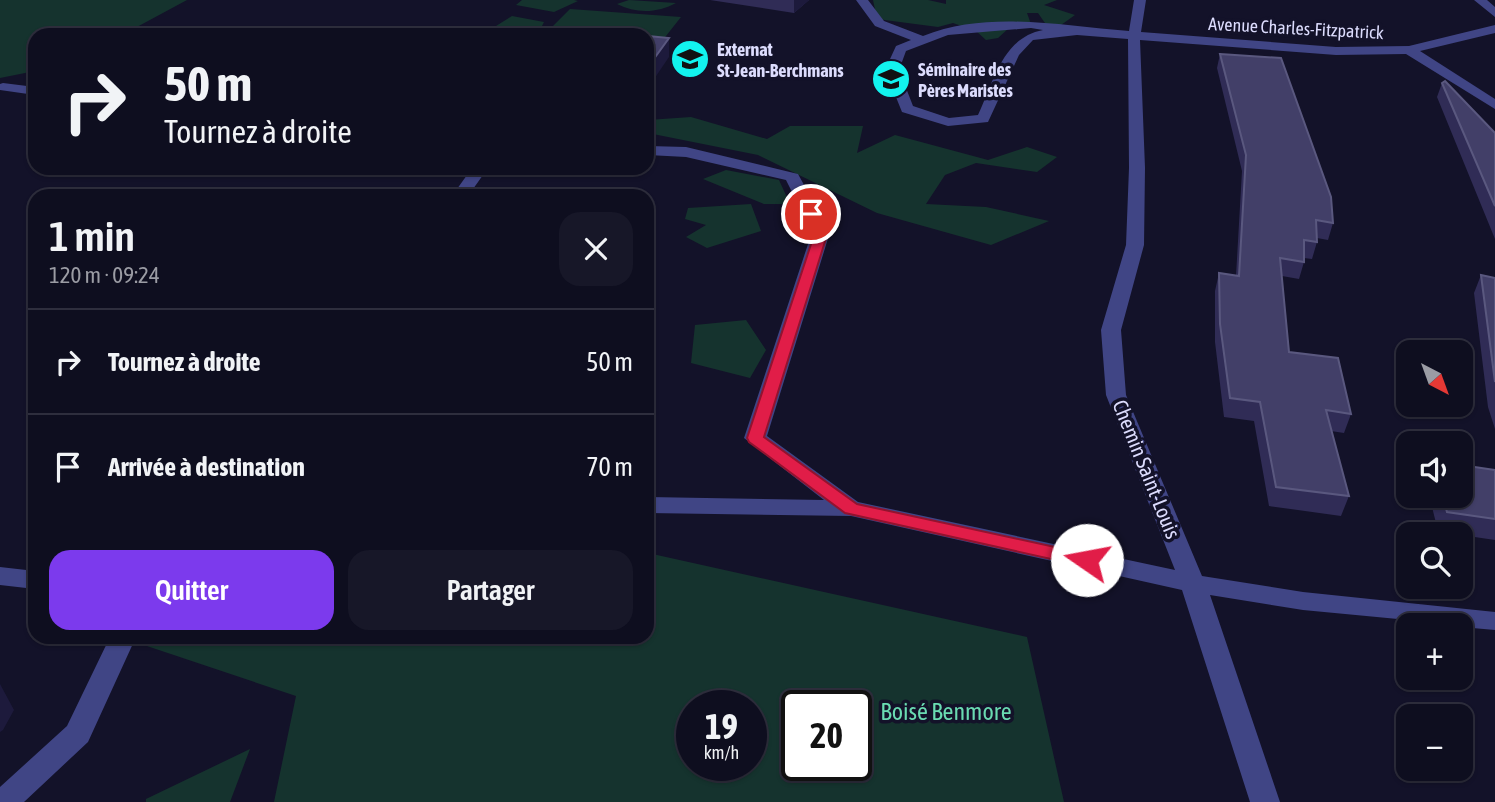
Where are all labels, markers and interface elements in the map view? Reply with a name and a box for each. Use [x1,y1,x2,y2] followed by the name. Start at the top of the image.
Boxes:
[1208,13,1384,43] street label: Avenue Charles-Fitzpatrick
[669,38,711,80] school or university icon: Externat St-Jean-Berchmans
[717,39,844,81] place label: Externat St-Jean-Berchmans
[164,55,252,111] text: 50 m
[49,56,140,147] icon: right
[870,58,912,100] school or university icon: Séminaire des Pères Maristes
[918,59,1014,101] place label: Séminaire des Pères Maristes
[164,113,352,150] text: Tournez à droite
[781,184,841,244] pin
[792,195,830,233] icon: arrive
[49,212,135,260] text: 1 min
[559,212,633,286] button: close
[49,262,160,288] text: 120 m · 09:24
[1396,340,1474,416] north arrow
[1396,340,1473,781] map controls
[49,343,87,381] icon: right
[108,347,261,377] text: Tournez à droite
[586,347,633,377] text: 50 m
[1108,396,1186,542] street label: Chemin Saint-Louis
[1396,431,1473,508] button: sound
[49,448,87,486] icon: arrive
[108,452,305,482] text: Arrivée à destination
[586,452,633,482] text: 70 m
[1396,522,1473,599] button: search
[1050,523,1124,597] position arrow
[49,550,334,630] button: Quitter
[348,550,633,630] button: Partager
[1396,613,1473,690] button: +
[781,690,872,781] speed limit sign: 20
[880,698,1012,725] park label: Boisé Benmore
[1396,704,1473,781] button: −
[705,706,738,746] text: 19
[704,742,739,763] text: km/h

